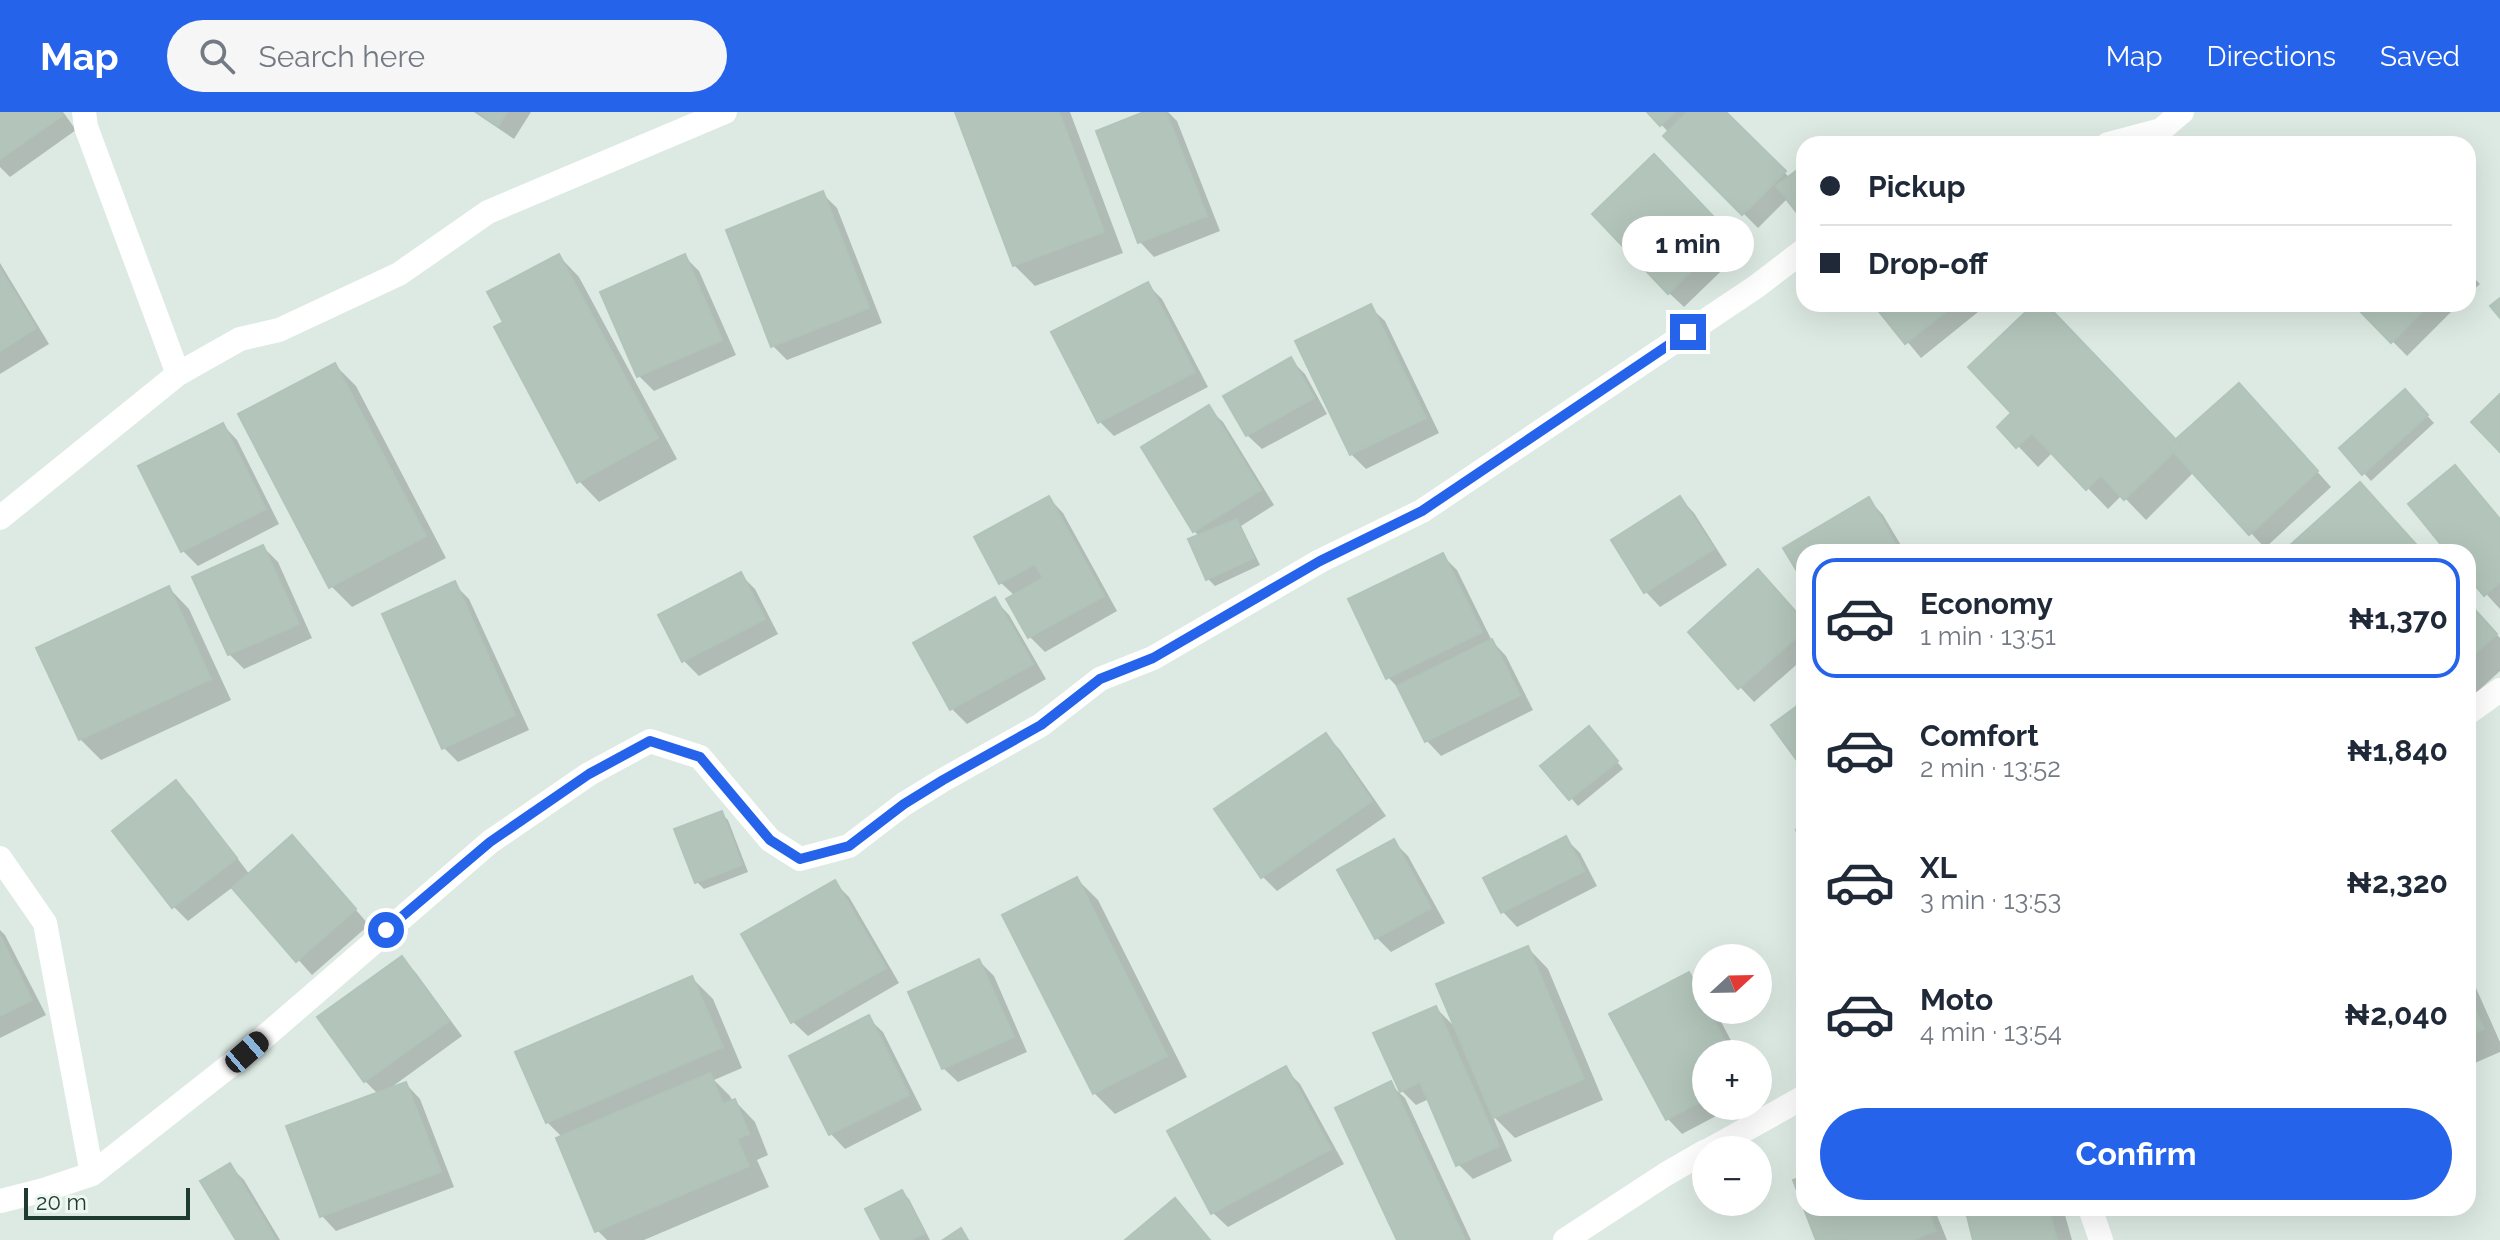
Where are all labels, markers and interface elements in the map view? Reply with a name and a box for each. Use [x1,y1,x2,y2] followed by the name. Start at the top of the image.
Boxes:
[167,20,727,92] search box
[40,34,119,79] text: Map
[195,34,239,78] icon: search
[259,39,425,74] text: Search here
[2106,40,2163,73] text: Map
[2207,40,2336,73] text: Directions
[2380,40,2460,73] text: Saved
[1868,169,1966,204] text: Pickup
[1622,216,1754,272] callout: 1 min
[1655,229,1721,259] text: 1 min
[1868,246,1988,281] text: Drop-off
[1670,314,1706,350] route end
[1824,582,1896,654] icon: car
[1920,586,2053,621] text: Economy
[2348,601,2448,636] text: ₦1,370
[1920,621,2056,651] text: 1 min · 13:51
[1824,714,1896,786] icon: car
[1920,718,2039,753] text: Comfort
[2347,733,2448,768] text: ₦1,840
[1920,753,2061,783] text: 2 min · 13:52
[1824,846,1896,918] icon: car
[1920,850,1957,885] text: XL
[2346,865,2448,900] text: ₦2,320
[1920,885,2061,915] text: 3 min · 13:53
[368,912,404,948] route start
[1692,944,1772,1024] north arrow
[1692,944,1772,1216] map controls
[1824,978,1896,1050] icon: car
[1920,982,1993,1017] text: Moto
[2344,997,2448,1032] text: ₦2,040
[1920,1017,2062,1047] text: 4 min · 13:54
[221,1027,273,1077] car
[1692,1040,1772,1120] button: +
[1820,1108,2452,1200] button: Confirm
[1692,1136,1772,1216] button: −
[24,1184,190,1220] scale bar
[36,1189,87,1215] text: 20 m

